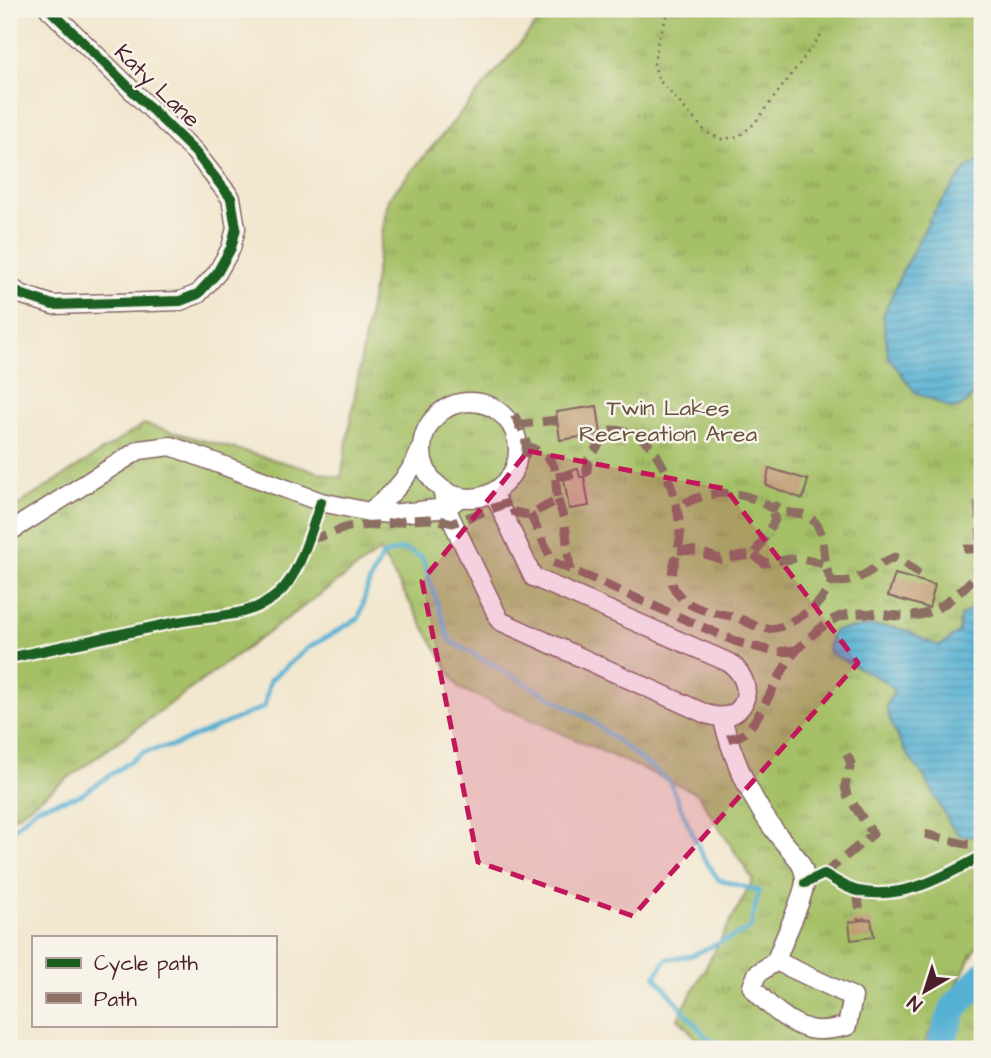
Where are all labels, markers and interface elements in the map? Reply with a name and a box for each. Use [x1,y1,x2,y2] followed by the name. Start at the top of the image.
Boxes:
[106,37,207,136] street label: Katy Lane
[579,392,757,450] park label: Twin Lakes Recreation Area
[32,936,276,1026] legend
[94,949,199,980] text: Cycle path
[890,956,960,1026] north arrow
[94,985,138,1014] text: Path
[902,989,928,1017] text: N

